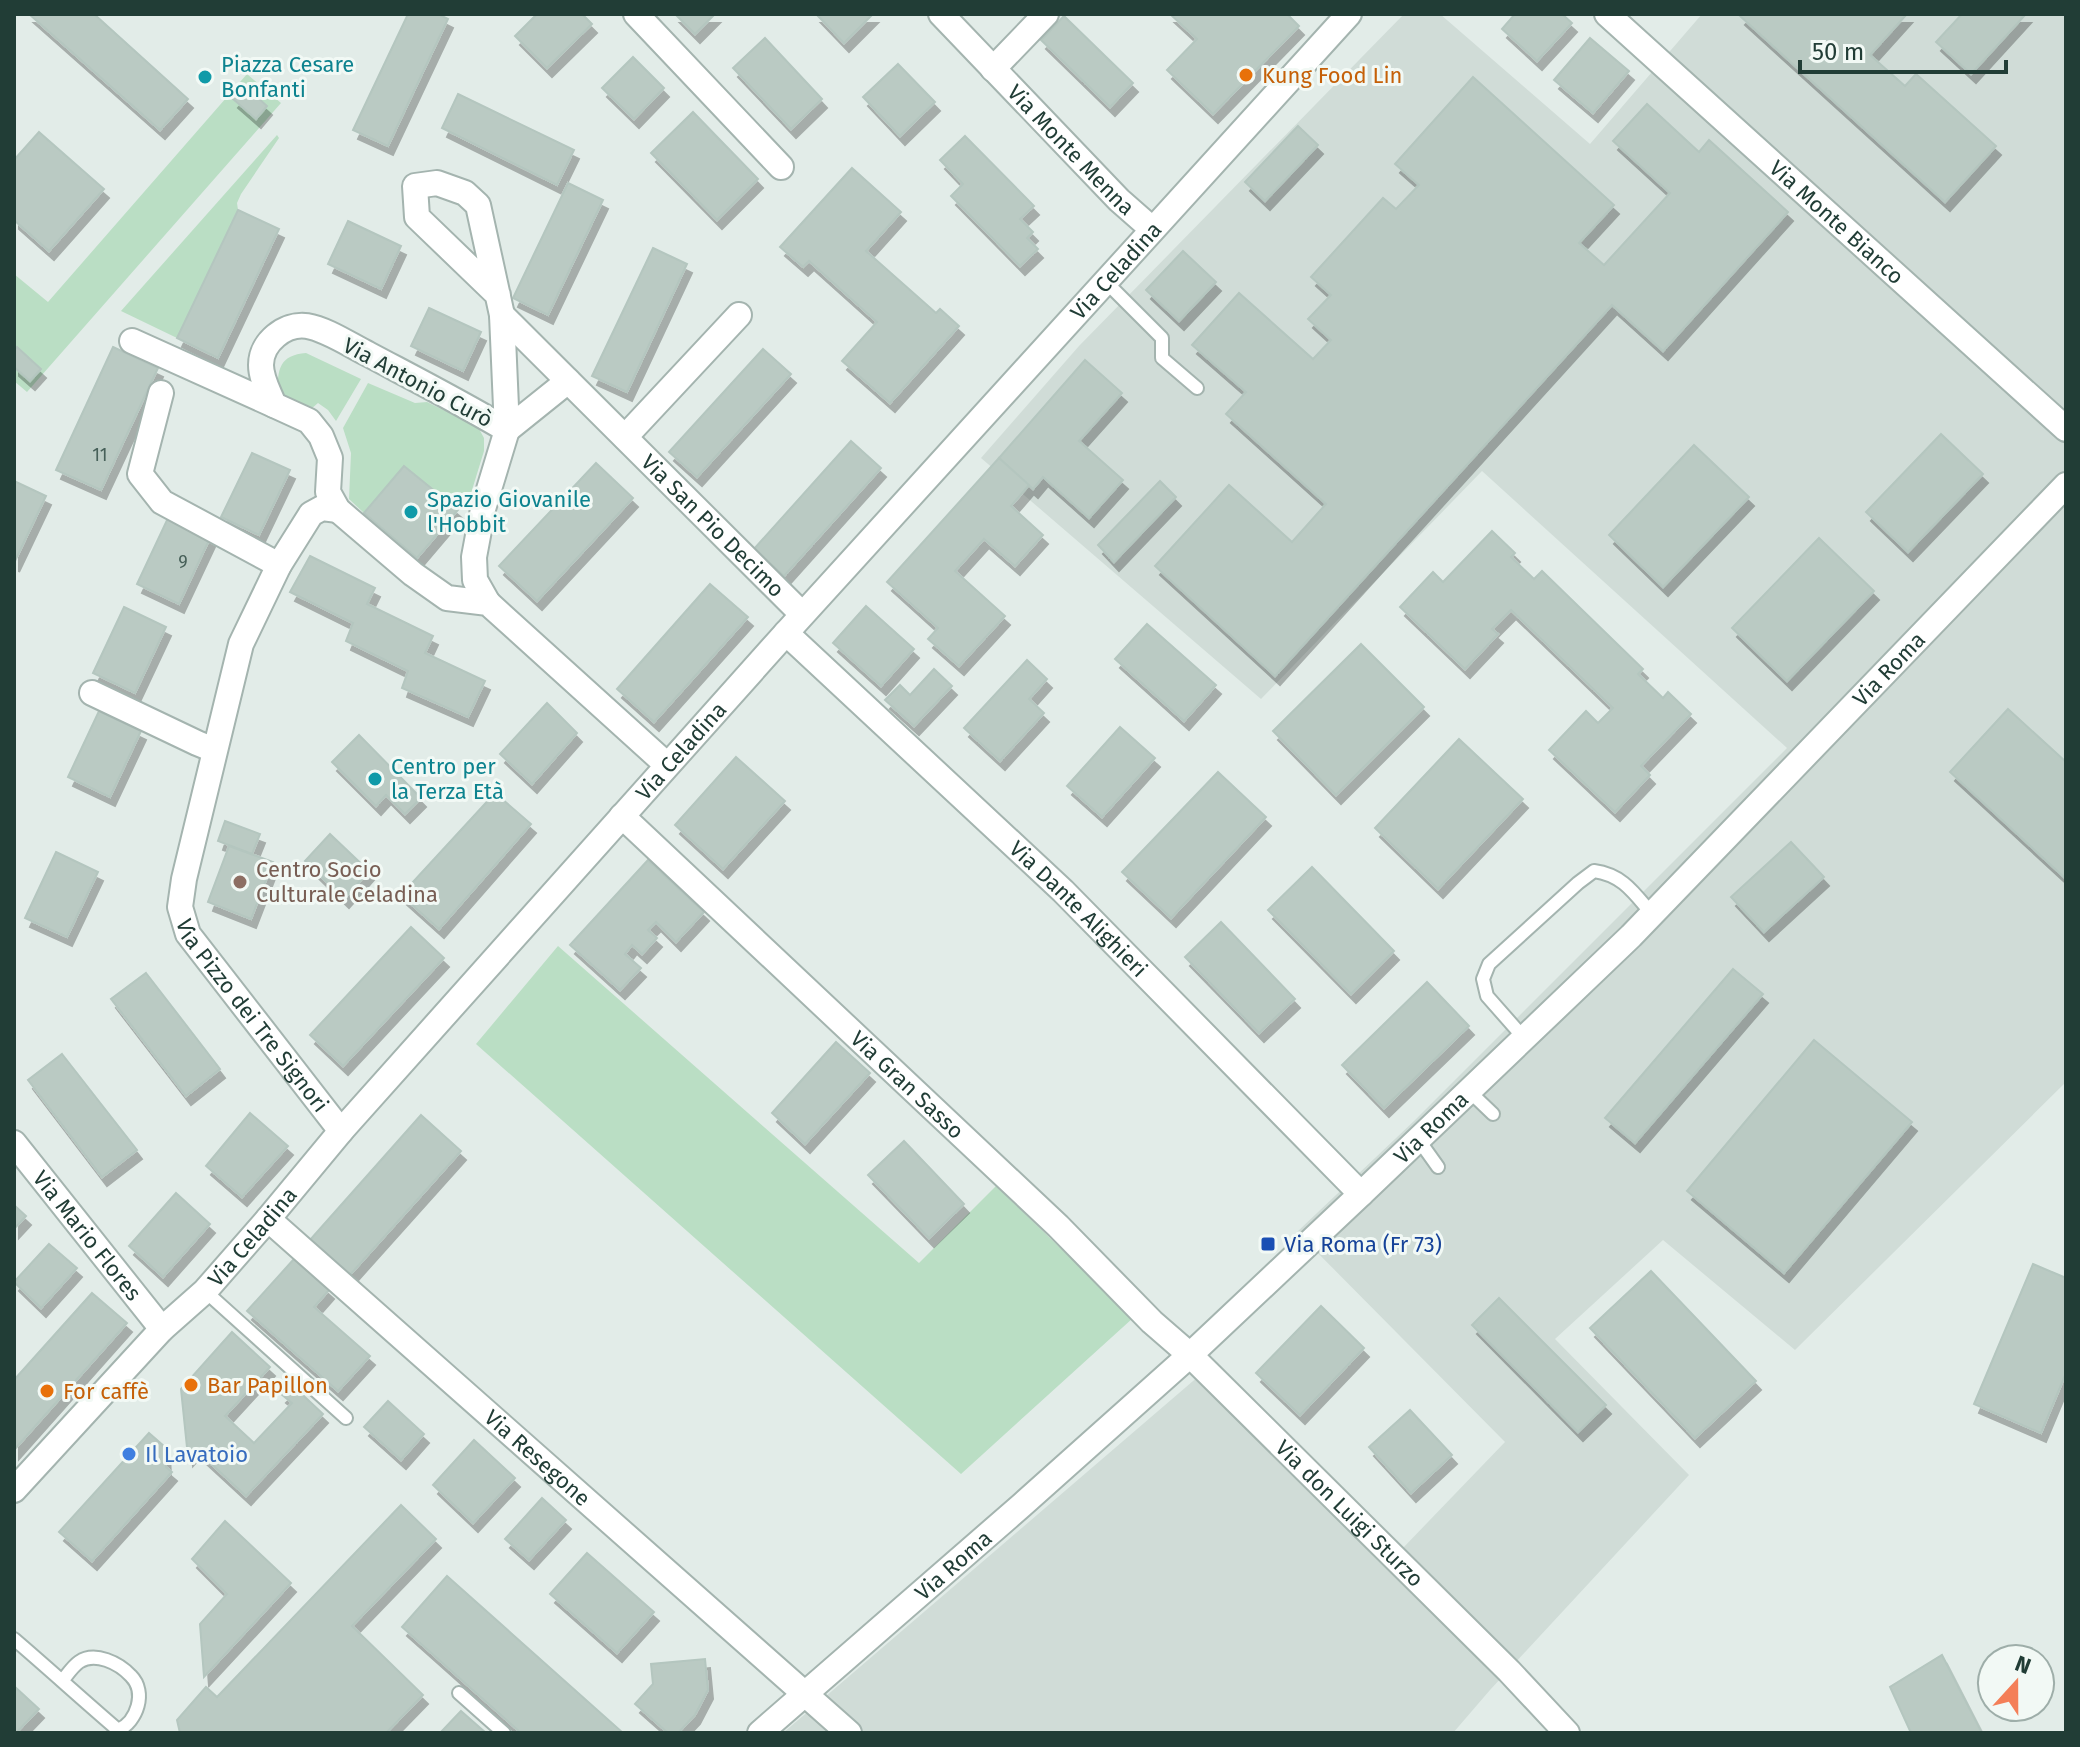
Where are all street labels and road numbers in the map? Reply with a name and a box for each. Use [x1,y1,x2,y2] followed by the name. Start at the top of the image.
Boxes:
[1002,79,1140,221] street label: Via Monte Menna
[1764,155,1909,290] street label: Via Monte Bianco
[1065,216,1167,325] street label: Via Celadina
[338,332,497,433] street label: Via Antonio Curò
[635,449,790,603] street label: Via San Pio Decimo
[1847,626,1931,712] street label: Via Roma
[630,696,732,806] street label: Via Celadina
[1004,835,1153,983] street label: Via Dante Alighieri
[170,916,334,1118] street label: Via Pizzo dei Tre Signori
[845,1025,969,1145] street label: Via Gran Sasso
[1388,1086,1474,1169] street label: Via Roma
[27,1165,147,1306] street label: Via Mario Flores
[202,1182,303,1292] street label: Via Celadina
[479,1404,596,1512] street label: Via Resegone
[1270,1434,1429,1593] street label: Via don Luigi Sturzo
[910,1525,997,1606] street label: Via Roma

